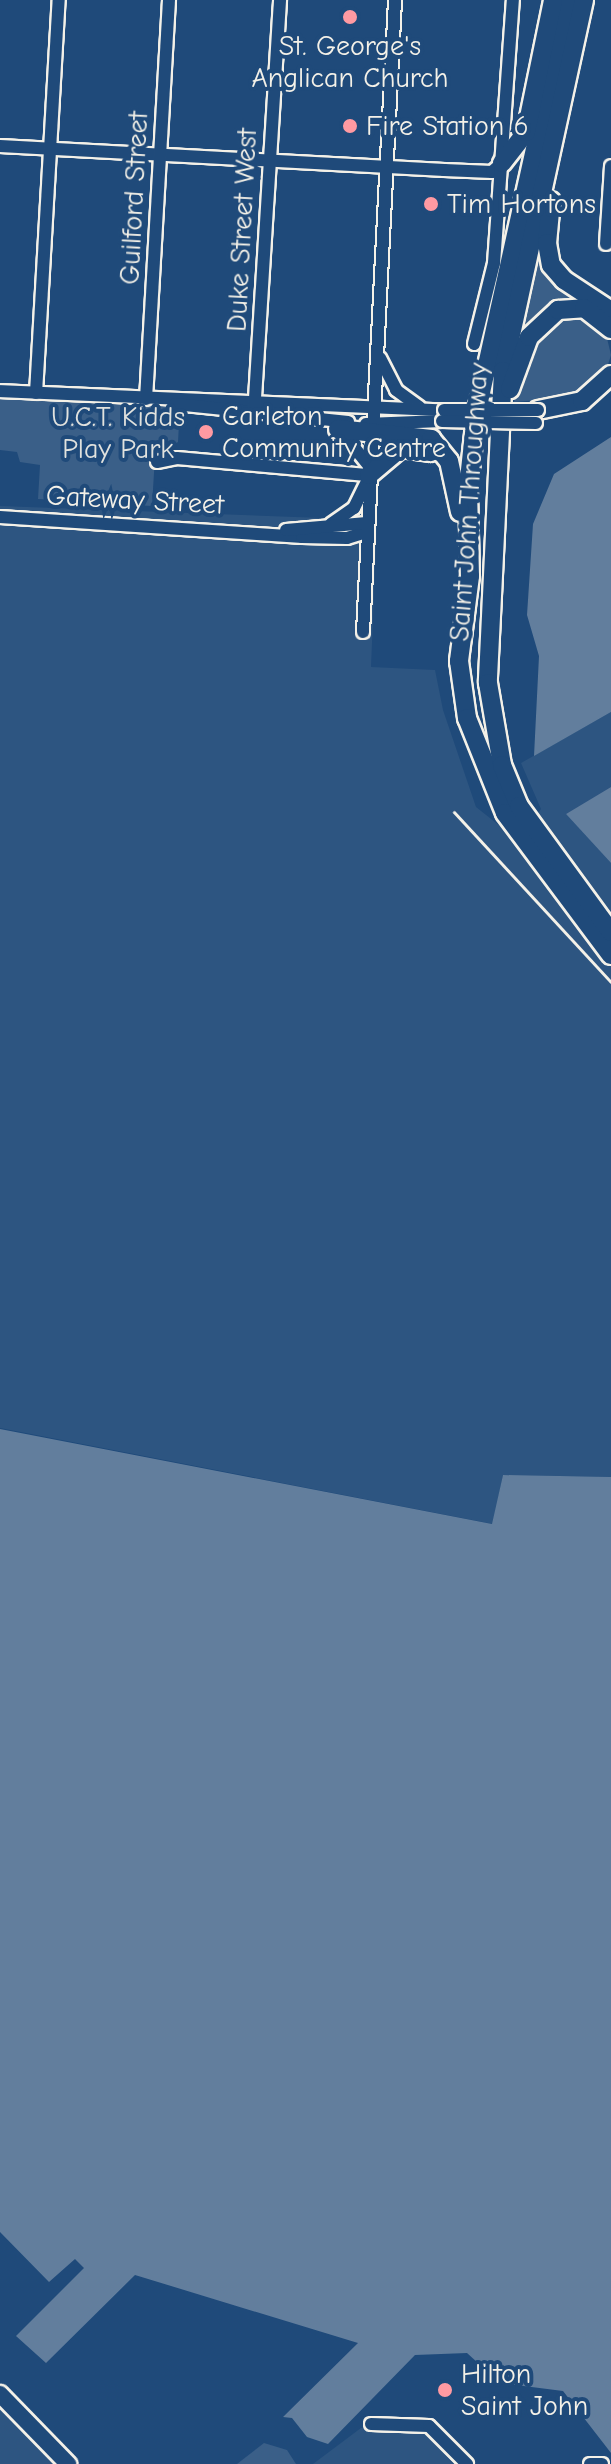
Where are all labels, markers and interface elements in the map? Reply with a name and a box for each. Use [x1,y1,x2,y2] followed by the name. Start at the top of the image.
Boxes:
[341,8,359,26] marker: St. George's Anglican Church
[251,29,449,95] place label: St. George's Anglican Church
[366,109,529,143] place label: Fire Station 6
[113,110,155,286] street label: Guilford Street
[341,117,359,135] marker: Fire Station 6
[220,127,264,333] street label: Duke Street West
[447,187,596,221] place label: Tim Hortons
[422,195,440,213] marker: Tim Hortons
[443,362,495,642] street label: Saint John Throughway
[222,399,446,465] place label: Carleton Community Centre
[51,400,185,466] park label: U.C.T. Kidds Play Park
[197,423,215,441] marker: Carleton Community Centre
[45,479,225,521] street label: Gateway Street
[461,2357,588,2423] place label: Hilton Saint John
[436,2381,454,2399] marker: Hilton Saint John

